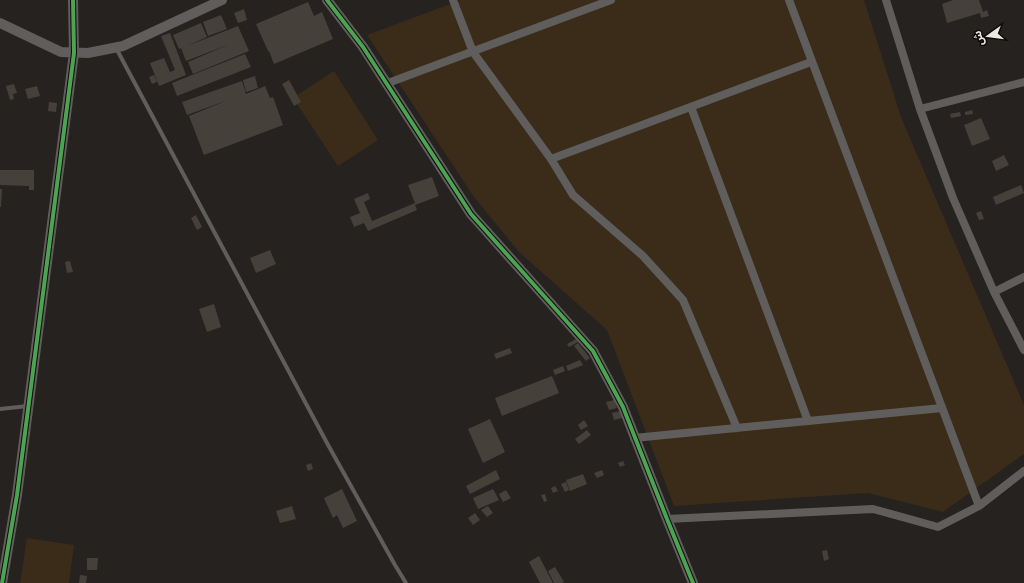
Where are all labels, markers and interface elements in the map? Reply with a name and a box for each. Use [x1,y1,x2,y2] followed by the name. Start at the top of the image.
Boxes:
[968,16,1008,56] north arrow
[969,29,988,48] text: ش

